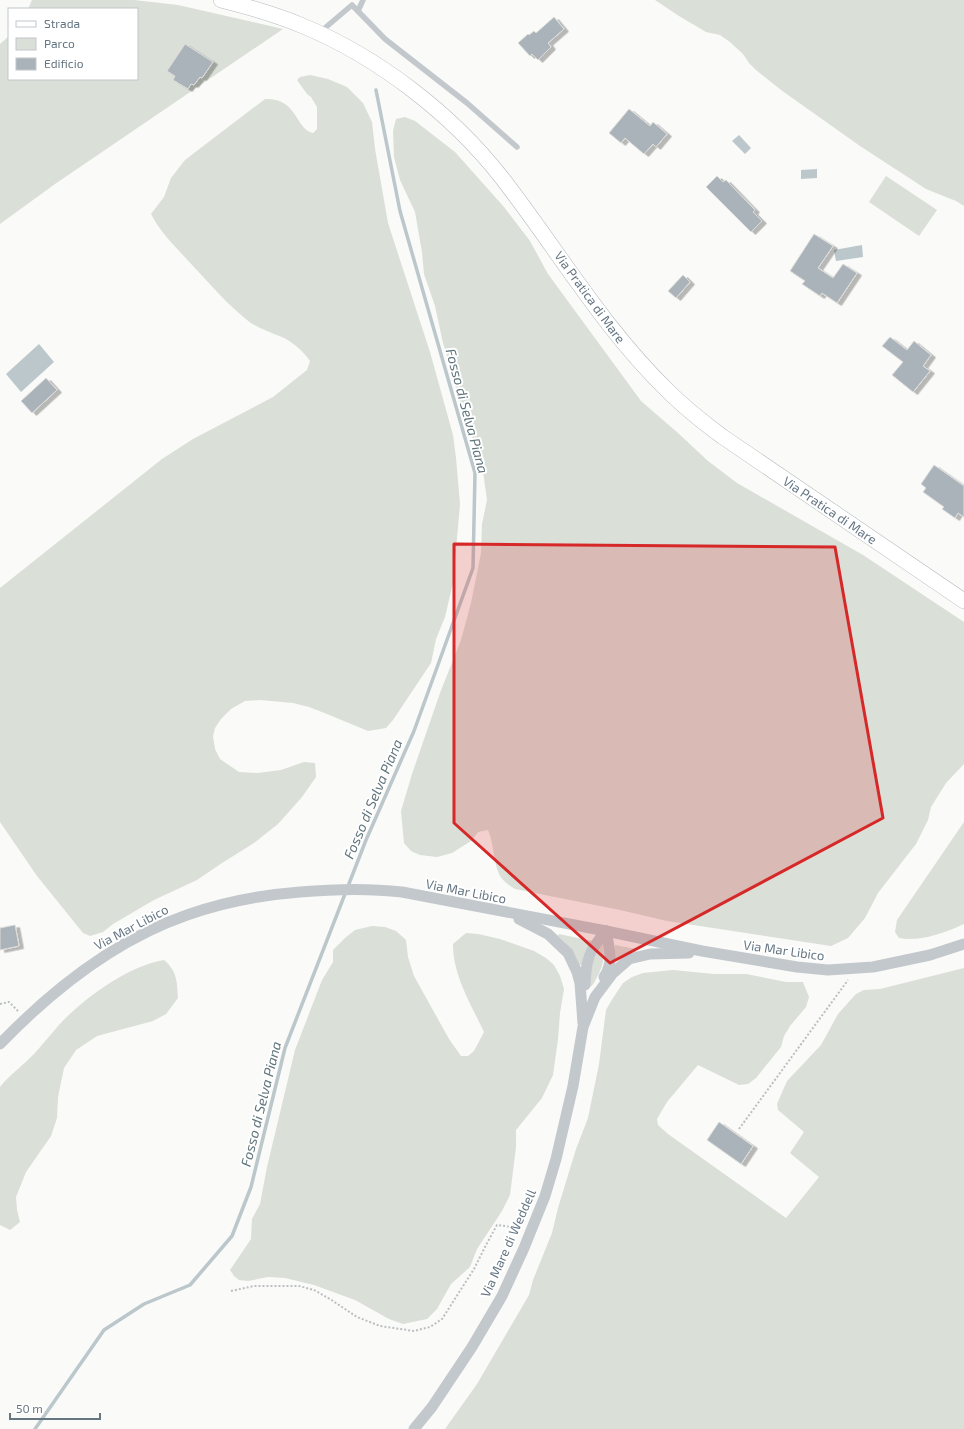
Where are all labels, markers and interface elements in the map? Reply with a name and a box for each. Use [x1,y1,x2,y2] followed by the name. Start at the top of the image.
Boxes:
[8,8,138,80] legend
[44,16,80,30] text: Strada
[44,36,75,50] text: Parco
[44,56,84,70] text: Edificio
[551,248,629,346] street label: Via Pratica di Mare
[443,347,492,475] water label: Fosso di Selva Piana
[780,473,880,547] street label: Via Pratica di Mare
[340,736,405,861] water label: Fosso di Selva Piana
[424,875,508,907] street label: Via Mar Libico
[91,901,171,953] street label: Via Mar Libico
[742,936,826,964] street label: Via Mar Libico
[237,1039,284,1168] water label: Fosso di Selva Piana
[477,1186,539,1300] street label: Via Mare di Weddell
[10,1395,100,1421] scale bar
[16,1401,43,1415] text: 50 m

